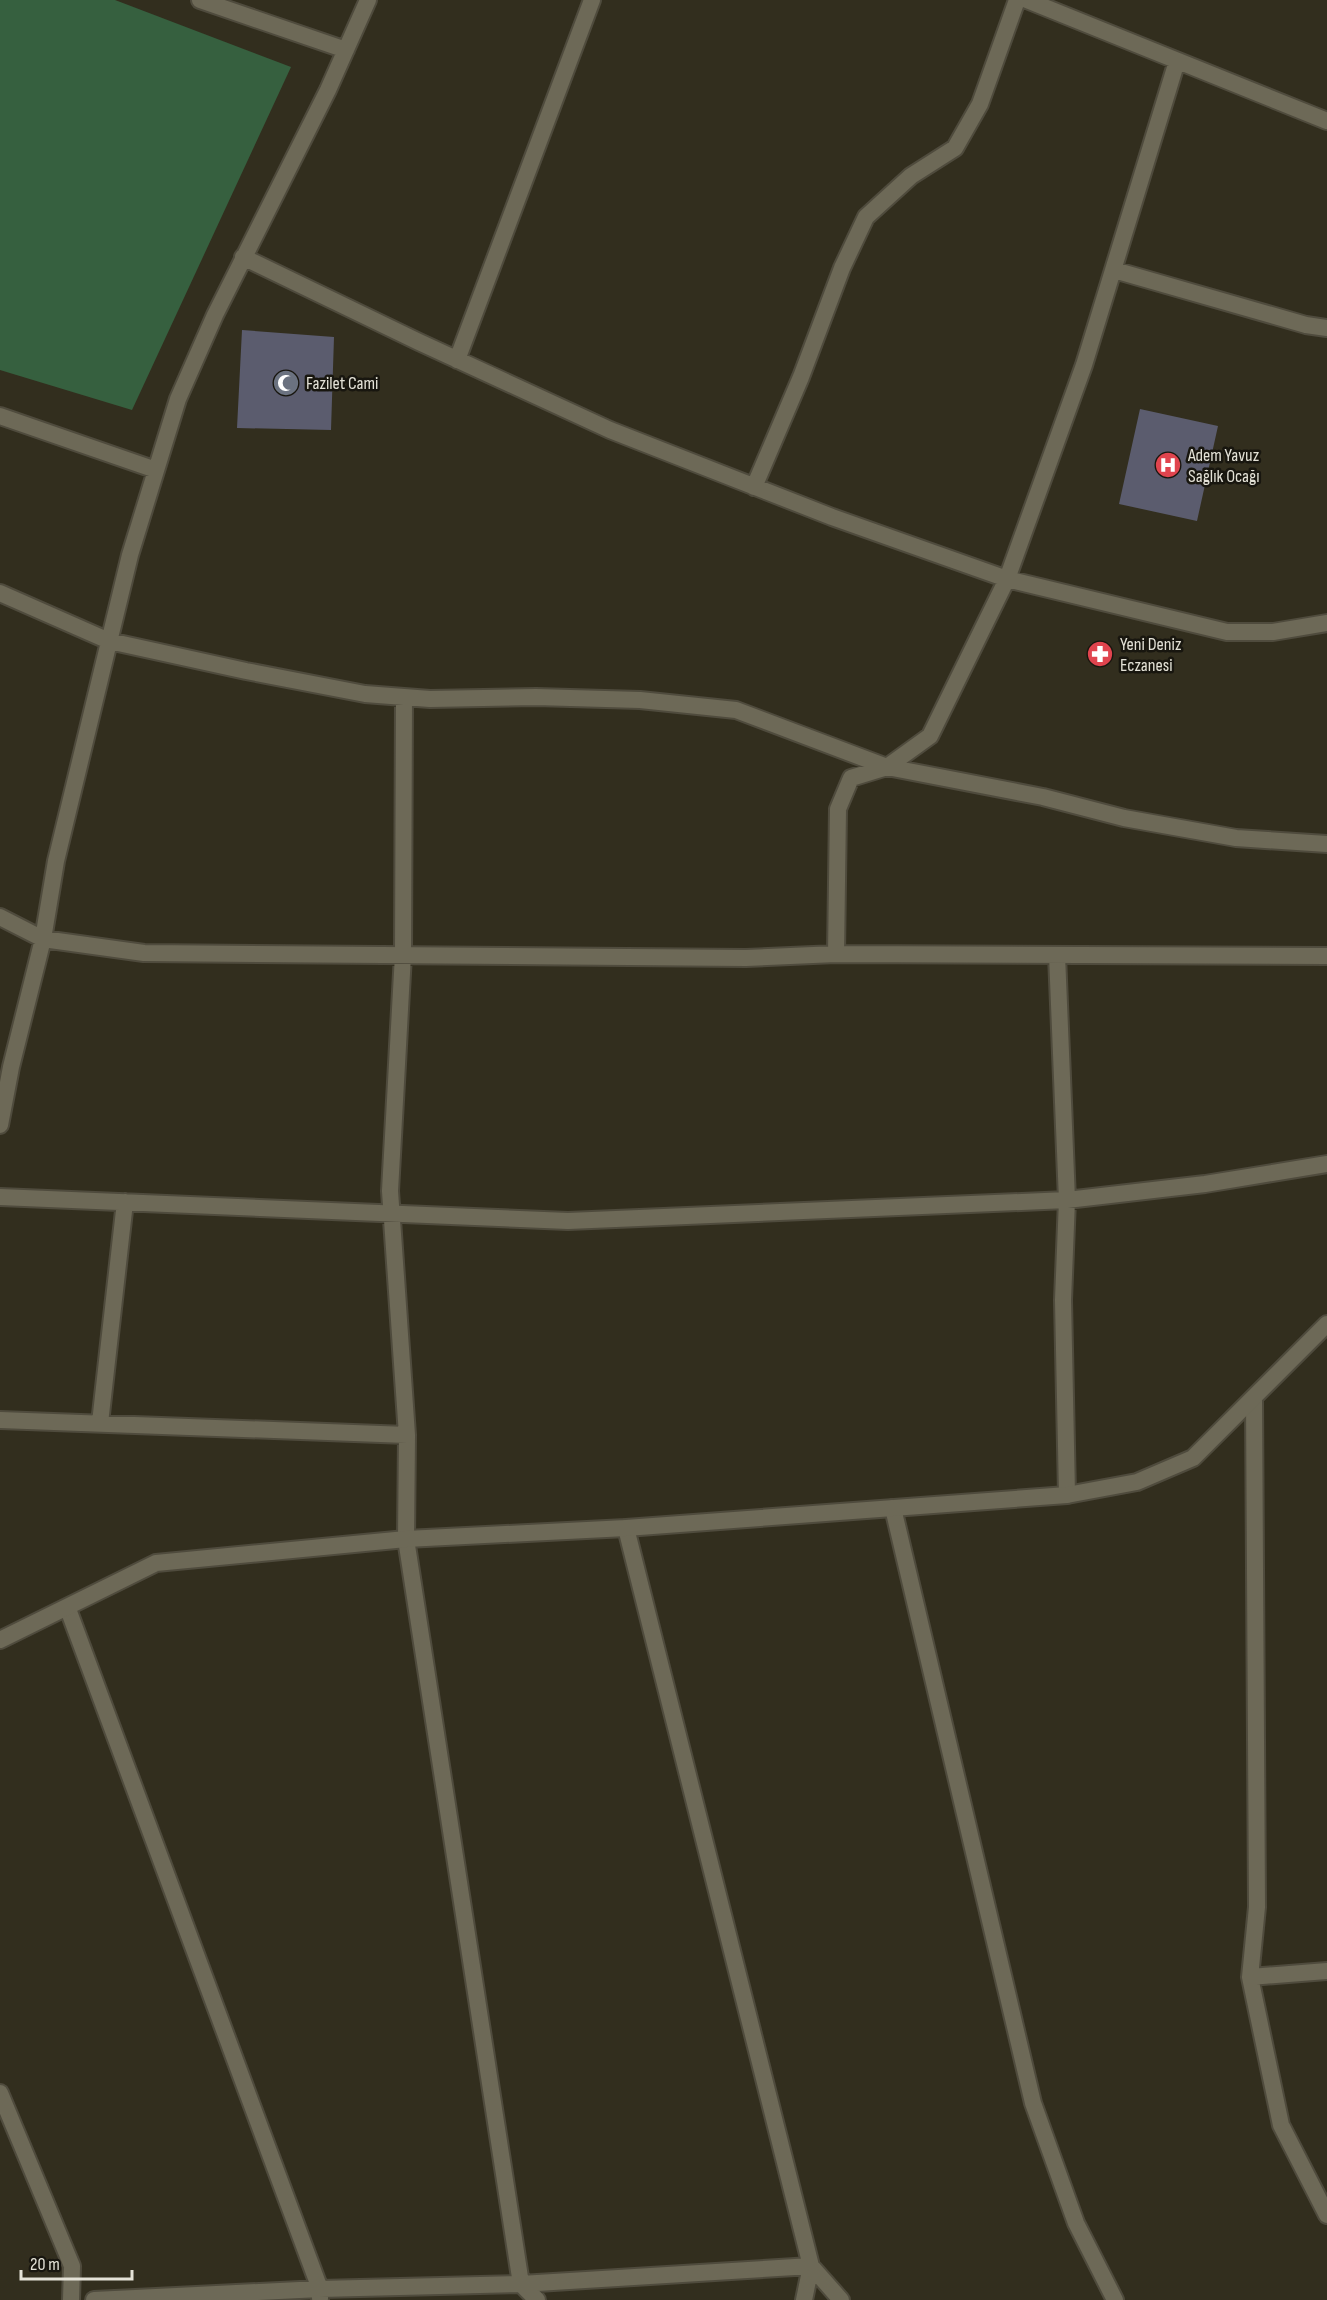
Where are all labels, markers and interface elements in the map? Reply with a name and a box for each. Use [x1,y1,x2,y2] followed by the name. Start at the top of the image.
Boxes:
[271,368,301,398] mosque icon: Fazilet Cami
[306,373,378,394] place label: Fazilet Cami
[1187,445,1260,487] place label: Adem Yavuz Sağlık Ocağı
[1153,450,1183,480] hospital icon: Adem Yavuz Sağlık Ocağı
[1120,634,1182,676] place label: Yeni Deniz Eczanesi
[1085,639,1115,669] pharmacy icon: Yeni Deniz Eczanesi
[21,2243,132,2281] scale bar
[30,2254,60,2275] text: 20 m

